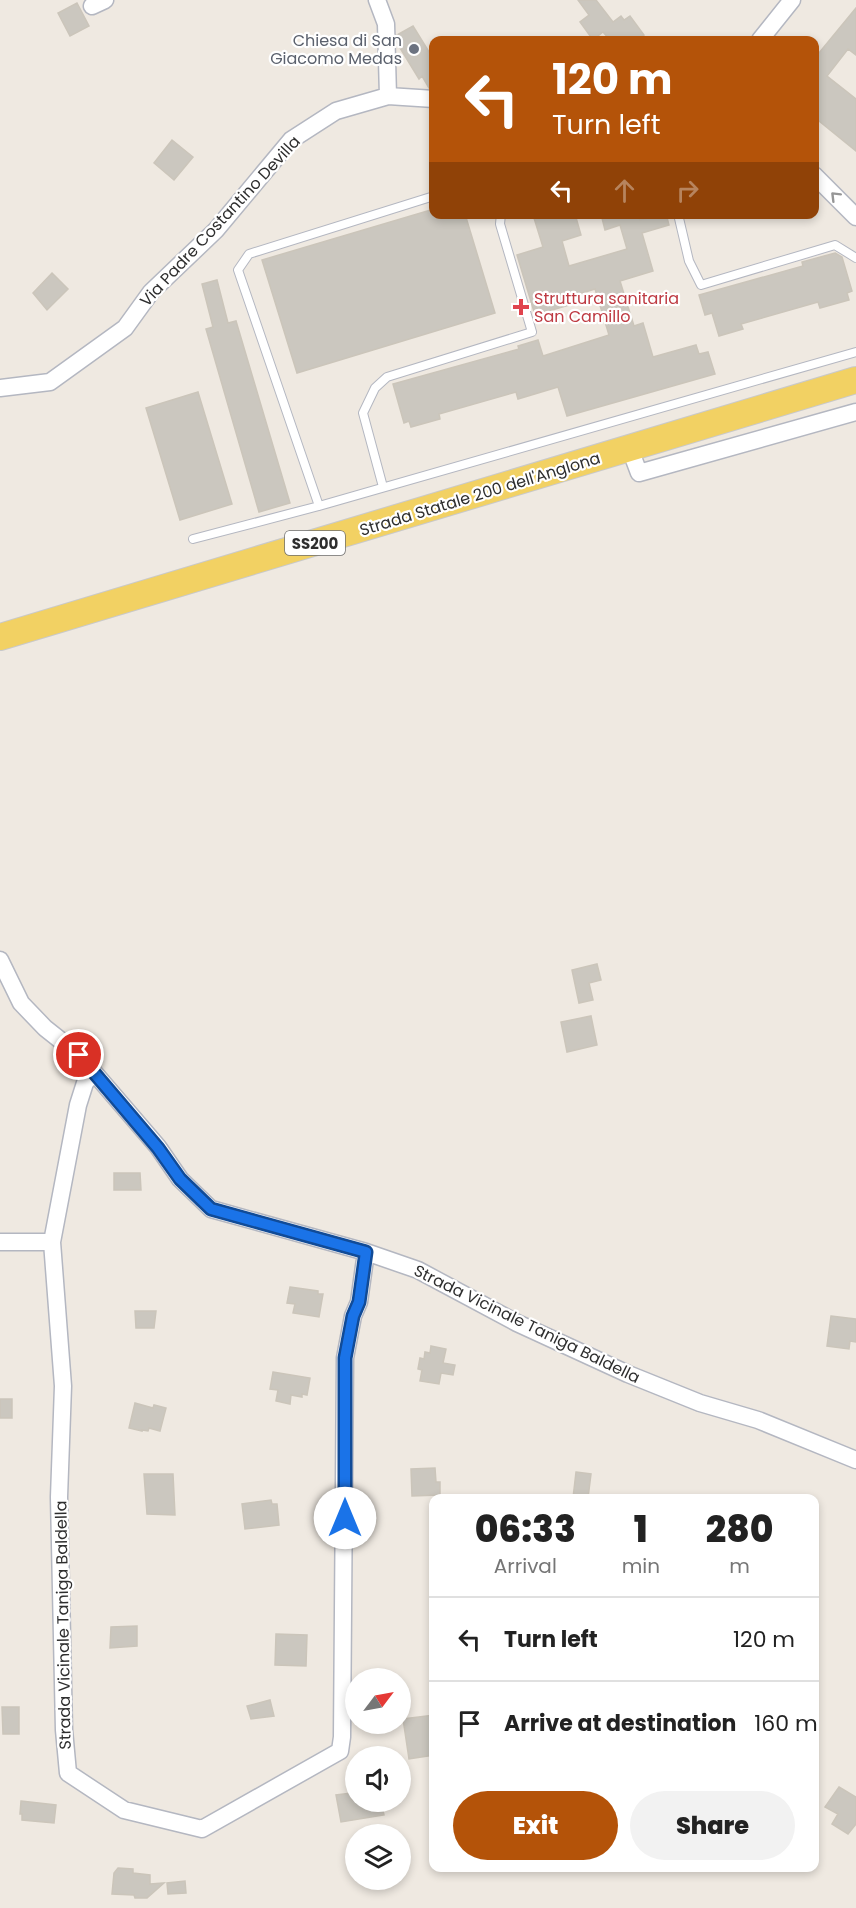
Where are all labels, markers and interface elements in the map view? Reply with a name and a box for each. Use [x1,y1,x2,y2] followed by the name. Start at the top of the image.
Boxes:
[270,29,402,70] place label: Chiesa di San Giacomo Medas
[407,42,421,56] marker: Chiesa di San Giacomo Medas
[552,50,673,109] text: 120 m
[453,60,531,138] icon: left
[552,106,661,143] text: Turn left
[134,130,306,312] street label: Via Padre Costantino Devilla
[545,174,578,207] icon: left
[608,174,641,207] icon: ahead
[671,174,704,207] icon: right
[832,193,843,204] one-way arrow
[534,287,679,328] place label: Struttura sanitaria San Camillo
[512,298,530,316] marker: Struttura sanitaria San Camillo
[357,446,603,542] street label: Strada Statale 200 dell'Anglona
[285,531,345,555] road number: SS200
[53,1029,104,1080] pin
[62,1038,95,1071] icon: arrive
[410,1259,644,1389] street label: Strada Vicinale Taniga Baldella
[313,1486,377,1550] position arrow
[49,1500,77,1750] street label: Strada Vicinale Taniga Baldella
[475,1504,576,1555] text: 06:33
[634,1504,648,1555] text: 1
[706,1504,773,1555] text: 280
[494,1552,557,1580] text: Arrival
[622,1552,660,1580] text: min
[729,1552,750,1580] text: m
[453,1623,486,1656] icon: left
[504,1624,598,1655] text: Turn left
[733,1624,795,1655] text: 120 m
[345,1668,411,1734] north arrow
[345,1668,411,1890] map controls
[453,1707,486,1740] icon: arrive
[504,1708,736,1739] text: Arrive at destination
[754,1708,818,1739] text: 160 m
[345,1746,411,1812] button: sound
[453,1791,618,1860] button: Exit
[630,1791,795,1860] button: Share
[345,1824,411,1890] button: layers

